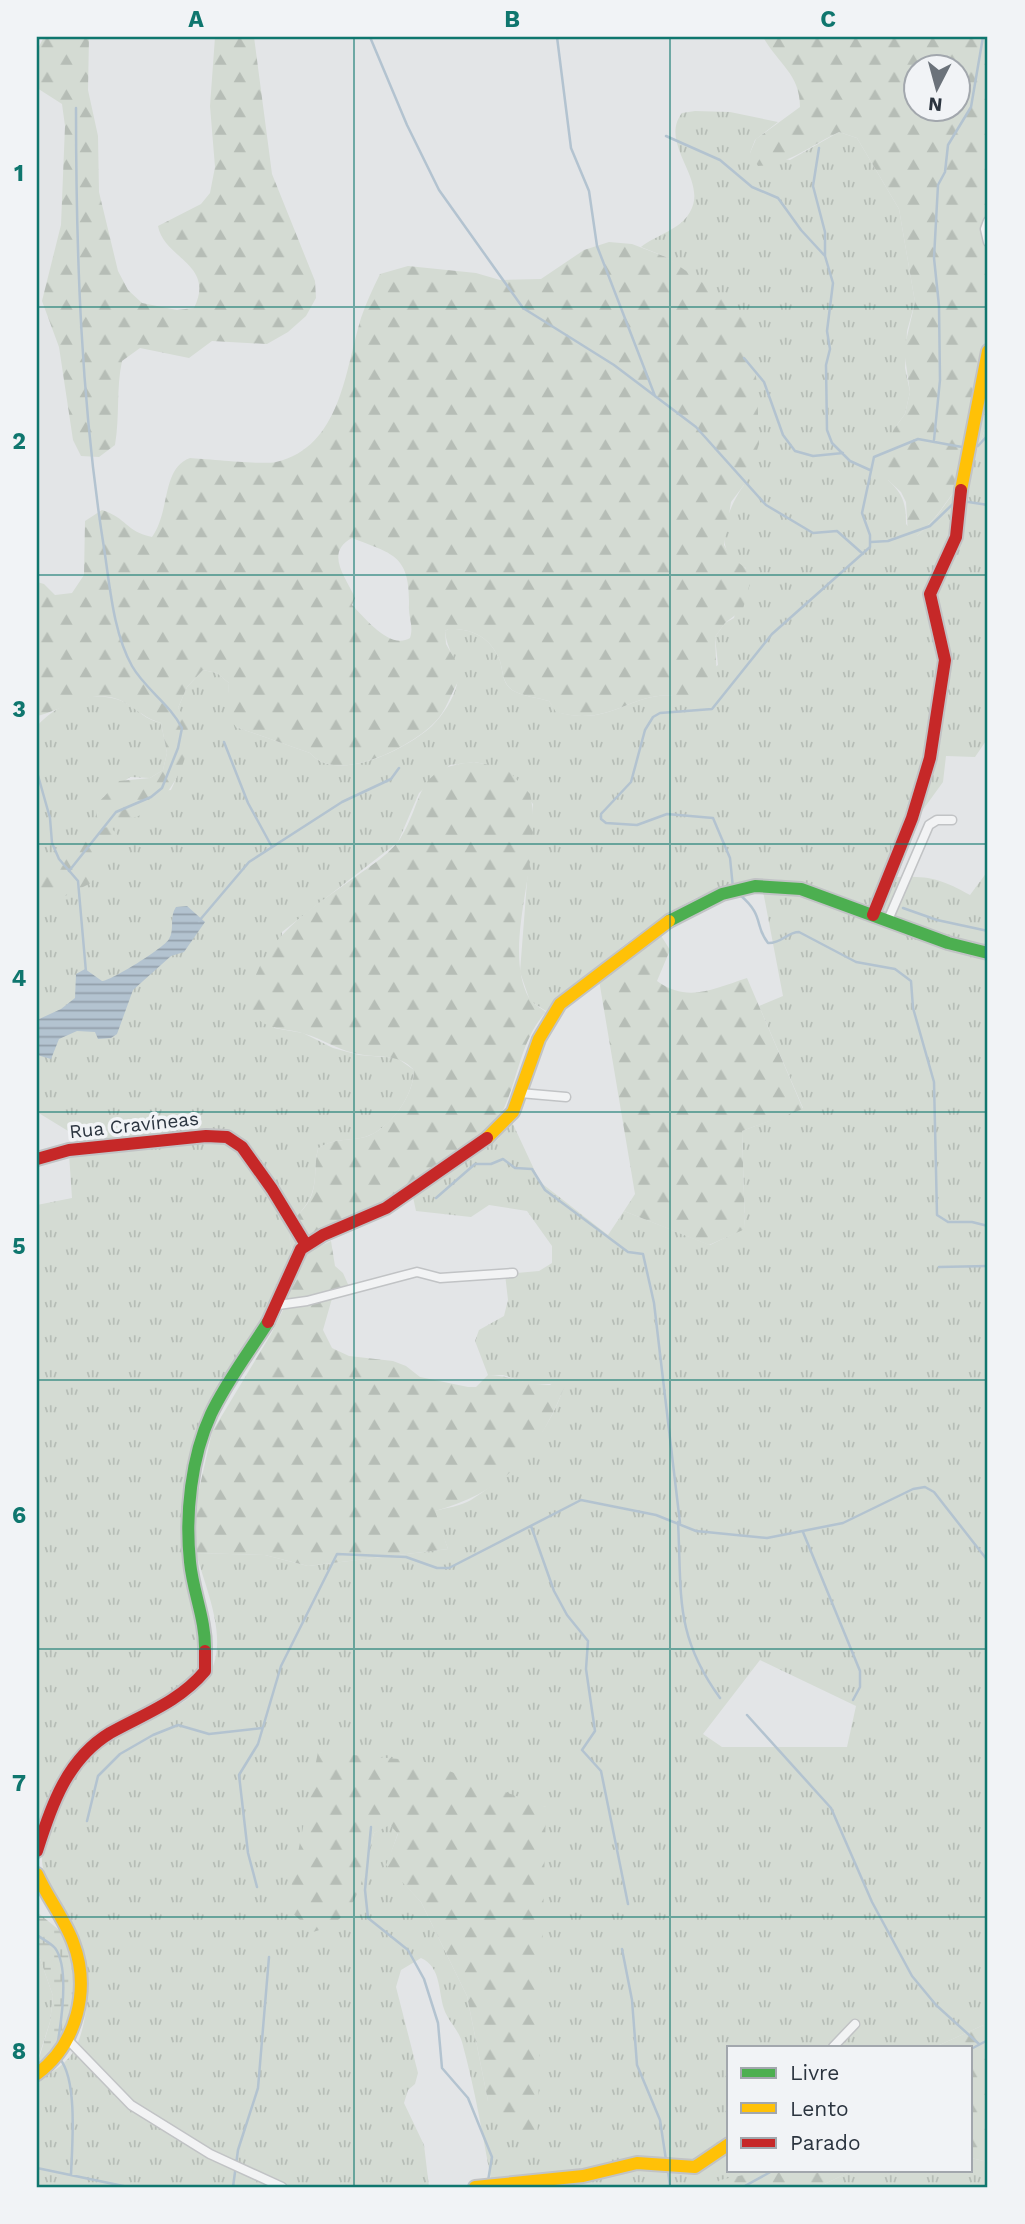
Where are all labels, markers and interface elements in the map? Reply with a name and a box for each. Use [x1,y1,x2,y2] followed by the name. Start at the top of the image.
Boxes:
[188,6,204,33] text: A
[504,6,520,33] text: B
[820,6,836,33] text: C
[902,52,972,122] north arrow
[927,92,943,117] text: N
[14,160,24,187] text: 1
[12,428,26,455] text: 2
[12,696,26,723] text: 3
[12,965,27,992] text: 4
[68,1107,200,1143] street label: Rua Cravíneas
[12,1233,26,1260] text: 5
[12,1502,26,1529] text: 6
[12,1770,26,1797] text: 7
[12,2038,26,2065] text: 8
[727,2046,972,2172] legend
[790,2060,839,2085] text: Livre
[790,2096,849,2121] text: Lento
[790,2130,861,2155] text: Parado

